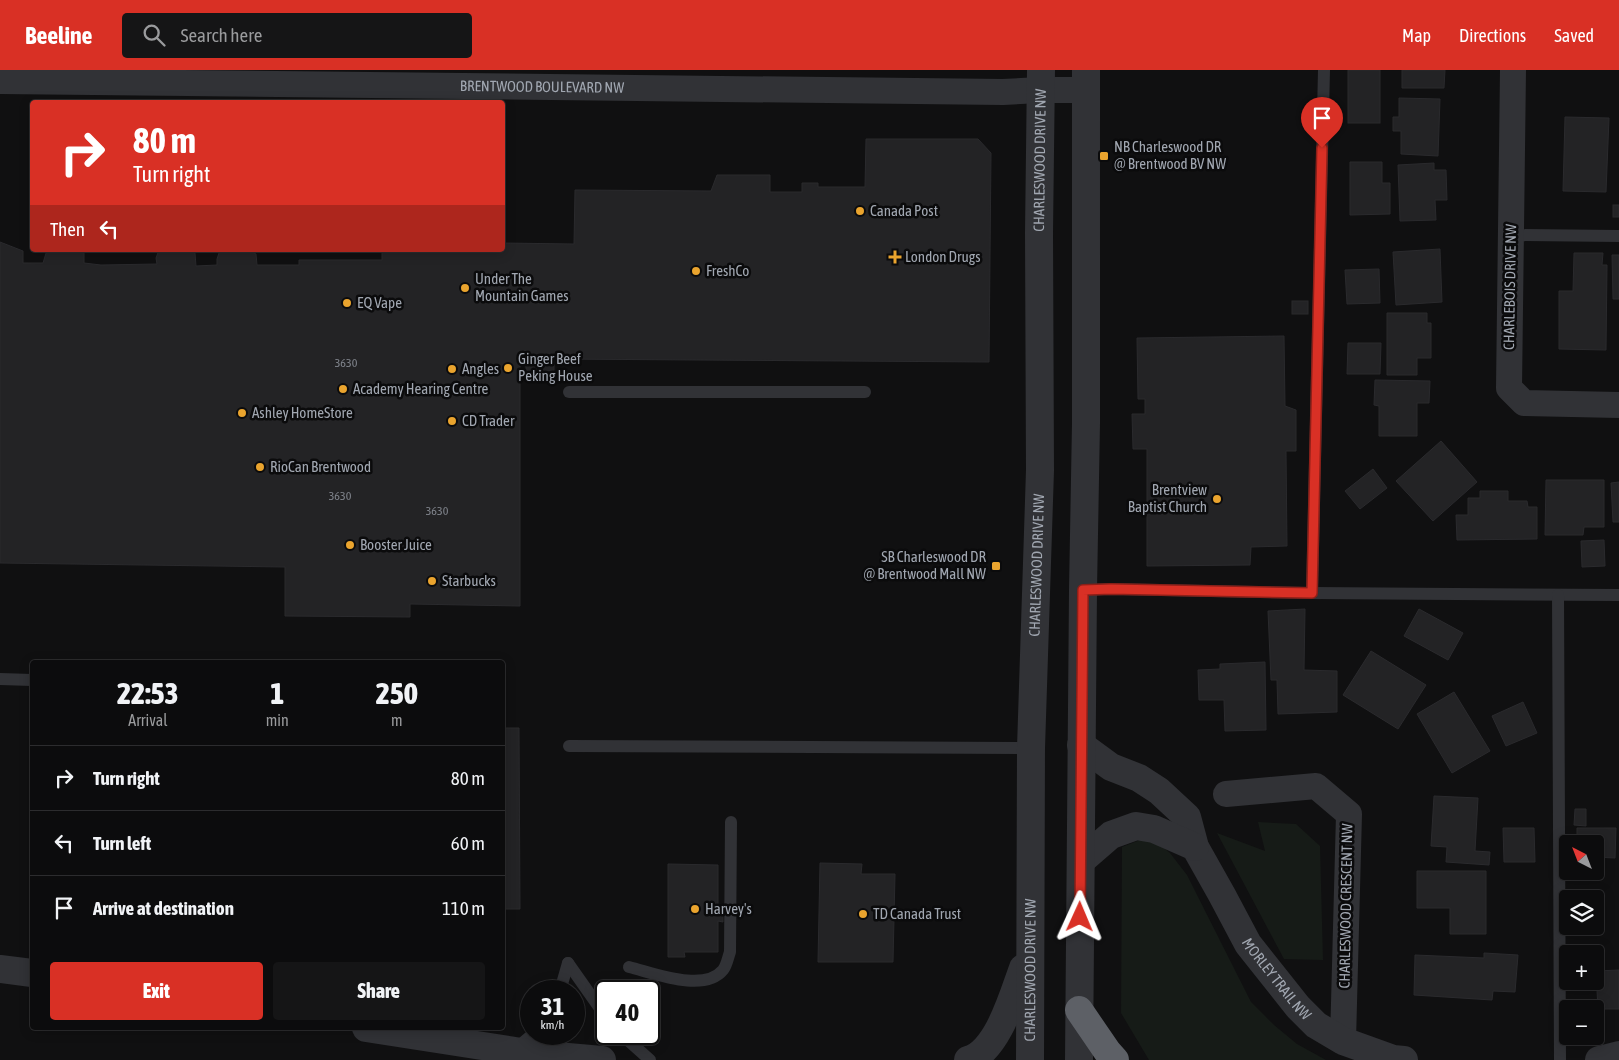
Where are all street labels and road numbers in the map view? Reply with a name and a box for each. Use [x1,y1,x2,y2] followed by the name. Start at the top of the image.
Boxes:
[460,77,624,96] street label: BRENTWOOD BOULEVARD NW
[1030,88,1049,232] street label: CHARLESWOOD DRIVE NW
[1500,224,1519,350] street label: CHARLEBOIS DRIVE NW
[1026,493,1047,637] street label: CHARLESWOOD DRIVE NW
[1336,823,1355,989] street label: CHARLESWOOD CRESCENT NW
[1021,898,1039,1041] street label: CHARLESWOOD DRIVE NW
[1239,935,1315,1023] street label: MORLEY TRAIL NW

